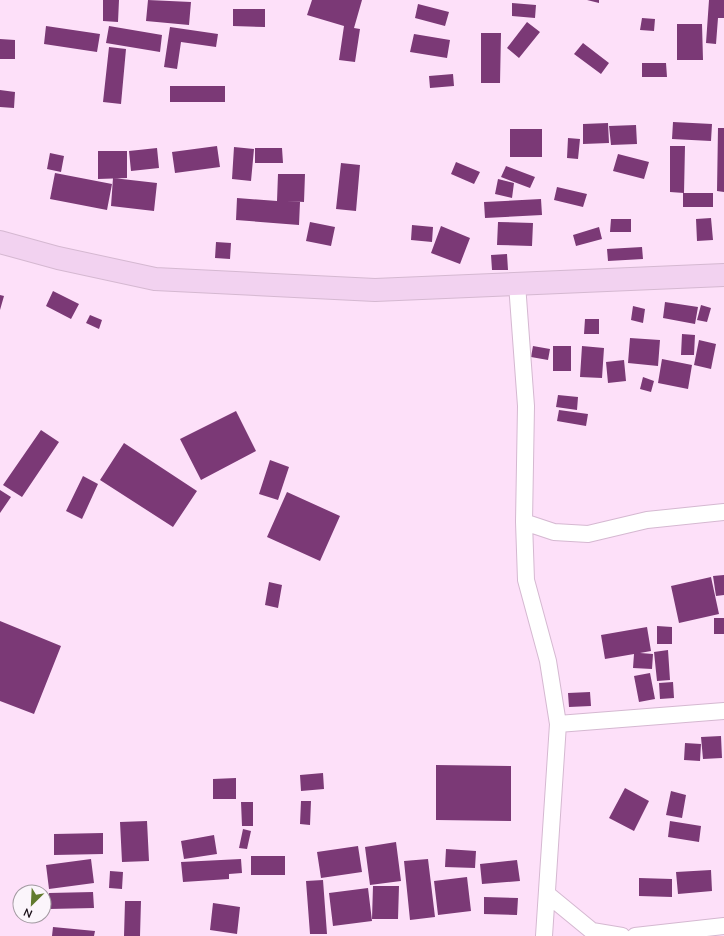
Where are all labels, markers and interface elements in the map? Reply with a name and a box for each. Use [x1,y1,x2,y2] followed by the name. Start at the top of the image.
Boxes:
[12,884,52,924] north arrow
[21,904,35,921] text: N

